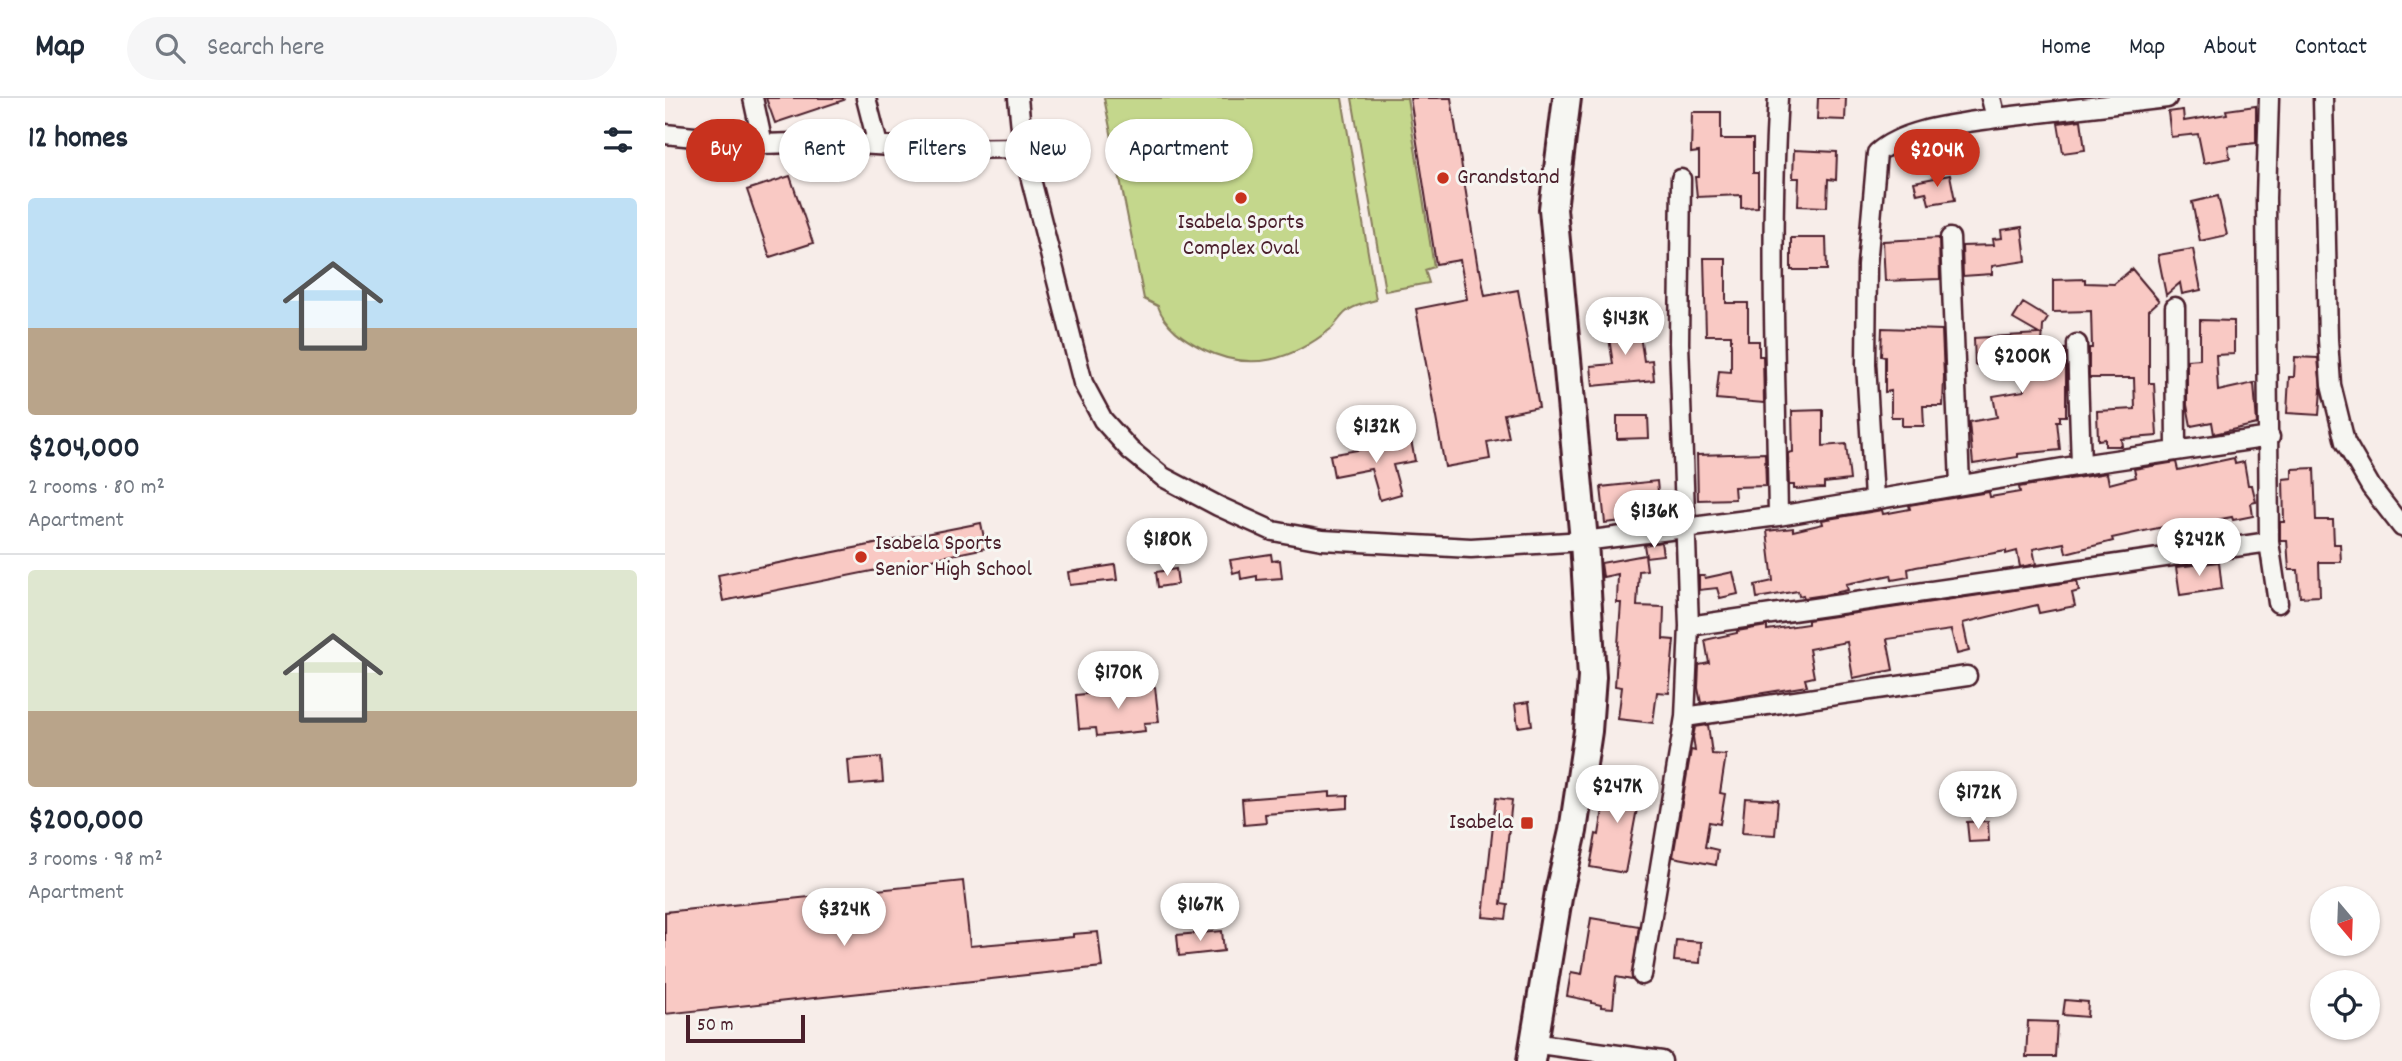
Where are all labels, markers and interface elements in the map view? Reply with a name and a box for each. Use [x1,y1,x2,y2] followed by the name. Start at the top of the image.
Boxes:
[127,17,617,80] search box
[35,25,85,72] text: Map
[151,29,189,67] icon: search
[207,30,325,67] text: Search here
[2041,31,2091,65] text: Home
[2129,31,2165,65] text: Map
[2203,31,2257,65] text: About
[2295,31,2367,65] text: Contact
[28,119,128,162] text: 12 homes
[686,119,765,182] chip: Buy
[779,119,870,182] chip: Rent
[884,119,991,182] chip: Filters
[1005,119,1091,182] chip: New
[1105,119,1253,182] chip: Apartment
[599,121,637,159] icon: filters
[1888,130,1986,189] pin: $204K
[1910,135,1964,168] text: $204K
[1457,162,1560,195] place label: Grandstand
[1435,170,1451,186] marker: Grandstand
[1233,190,1249,206] marker: Isabela Sports Complex Oval
[1178,207,1304,266] place label: Isabela Sports Complex Oval
[270,243,396,369] icon: home
[1576,298,1674,357] pin: $143K
[1601,303,1649,336] text: $143K
[1973,336,2071,395] pin: $200K
[1993,341,2051,374] text: $200K
[1327,406,1425,465] pin: $132K
[1352,411,1400,444] text: $132K
[28,429,140,472] text: $204,000
[28,472,165,505] text: 2 rooms · 80 m²
[1605,490,1703,550] pin: $136K
[1630,496,1678,529] text: $136K
[28,505,124,538] text: Apartment
[1118,518,1216,578] pin: $180K
[2150,518,2248,578] pin: $242K
[1142,524,1192,557] text: $180K
[2173,524,2225,557] text: $242K
[875,528,1032,587] place label: Isabela Sports Senior High School
[853,549,869,565] marker: Isabela Sports Senior High School
[270,615,396,741] icon: home
[1069,652,1167,711] pin: $170K
[1094,657,1142,690] text: $170K
[1568,766,1666,825] pin: $247K
[1592,771,1642,804] text: $247K
[1929,772,2027,831] pin: $172K
[1955,777,2001,810] text: $172K
[28,801,144,844] text: $200,000
[1449,807,1514,840] place label: Isabela
[1519,815,1535,831] marker: Isabela
[28,844,163,877] text: 3 rooms · 98 m²
[28,877,124,910] text: Apartment
[1151,884,1249,943] pin: $167K
[2310,886,2380,956] north arrow
[2310,886,2380,1040] map controls
[795,888,893,948] pin: $324K
[1176,889,1224,922] text: $167K
[818,894,870,927] text: $324K
[2310,970,2380,1040] button: locate
[686,1012,805,1044] scale bar
[697,1013,734,1040] text: 50 m

